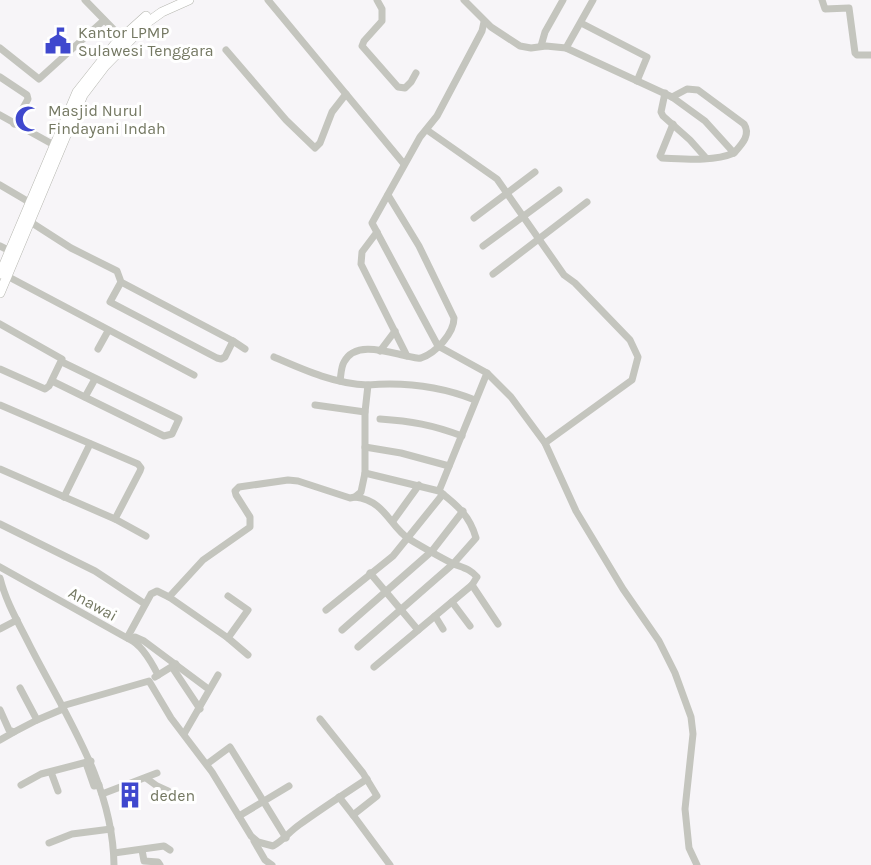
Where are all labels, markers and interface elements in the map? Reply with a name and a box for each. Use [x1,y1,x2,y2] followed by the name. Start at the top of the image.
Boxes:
[78,23,214,60] place label: Kantor LPMP Sulawesi Tenggara
[43,26,73,56] public building icon: Kantor LPMP Sulawesi Tenggara
[48,101,166,138] place label: Masjid Nurul Findayani Indah
[13,104,43,134] mosque icon: Masjid Nurul Findayani Indah
[65,583,121,625] street label: Anawai
[115,780,145,810] building icon: deden
[150,786,195,805] place label: deden

